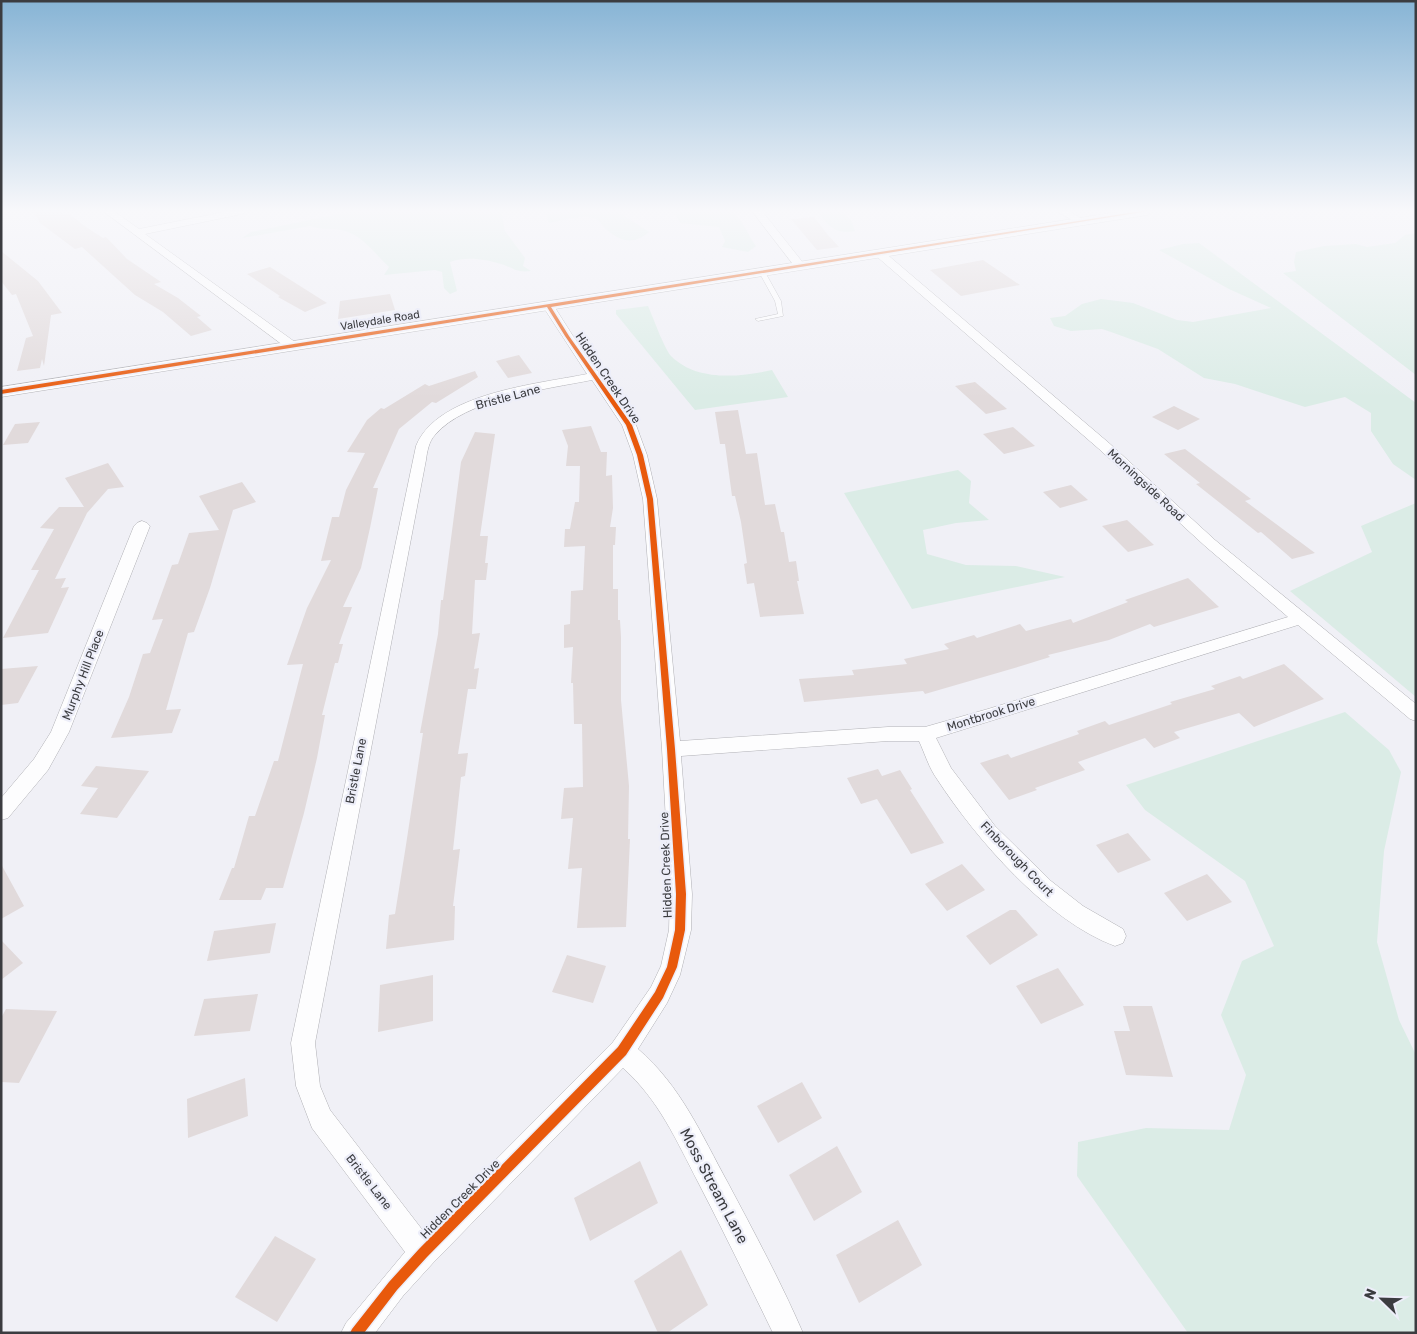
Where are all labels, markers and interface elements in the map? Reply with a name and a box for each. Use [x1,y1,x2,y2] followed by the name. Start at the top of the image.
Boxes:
[340,308,421,333] street label: Valleydale Road
[572,330,644,426] street label: Hidden Creek Drive
[474,382,542,412] street label: Bristle Lane
[1105,446,1187,524] street label: Morningside Road
[59,628,107,722] street label: Murphy Hill Place
[945,694,1037,734] street label: Montbrook Drive
[343,737,369,805] street label: Bristle Lane
[657,811,675,918] street label: Hidden Creek Drive
[978,819,1056,900] street label: Finborough Court
[676,1125,752,1247] street label: Moss Stream Lane
[343,1152,395,1213] street label: Bristle Lane
[417,1156,503,1242] street label: Hidden Creek Drive
[1357,1274,1407,1324] north arrow
[1361,1286,1380,1302] text: N

